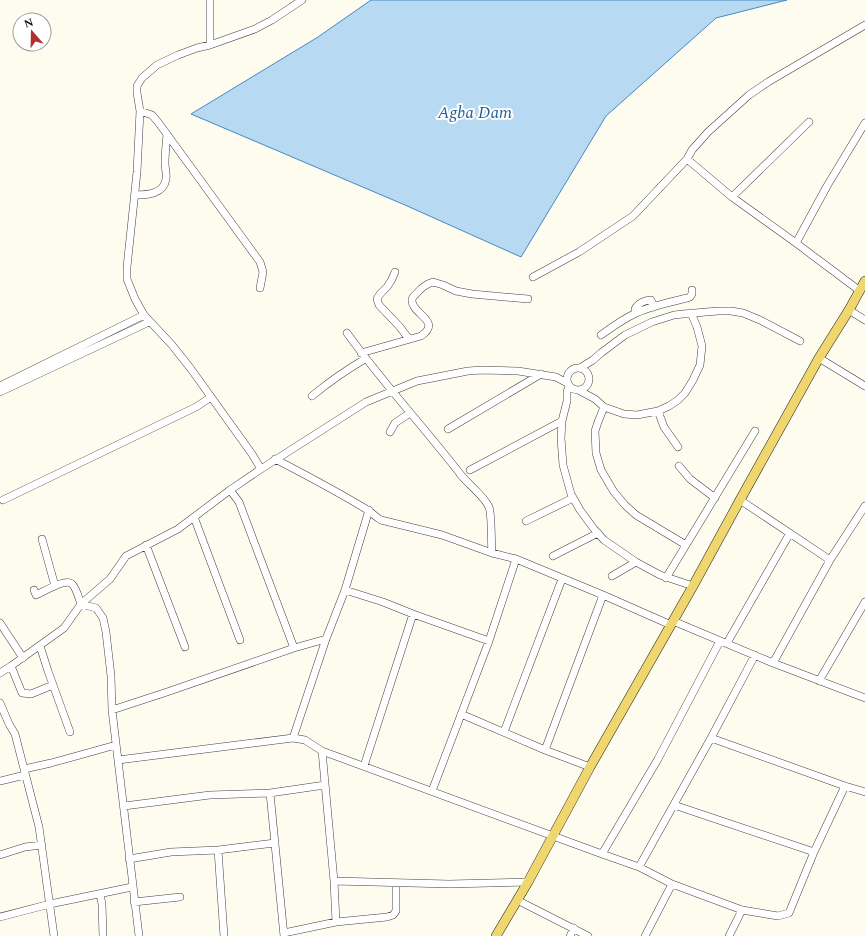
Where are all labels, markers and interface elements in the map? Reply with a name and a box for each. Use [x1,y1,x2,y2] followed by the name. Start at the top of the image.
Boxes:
[12,12,52,52] north arrow
[22,14,36,33] text: N
[437,100,512,126] water label: Agba Dam

